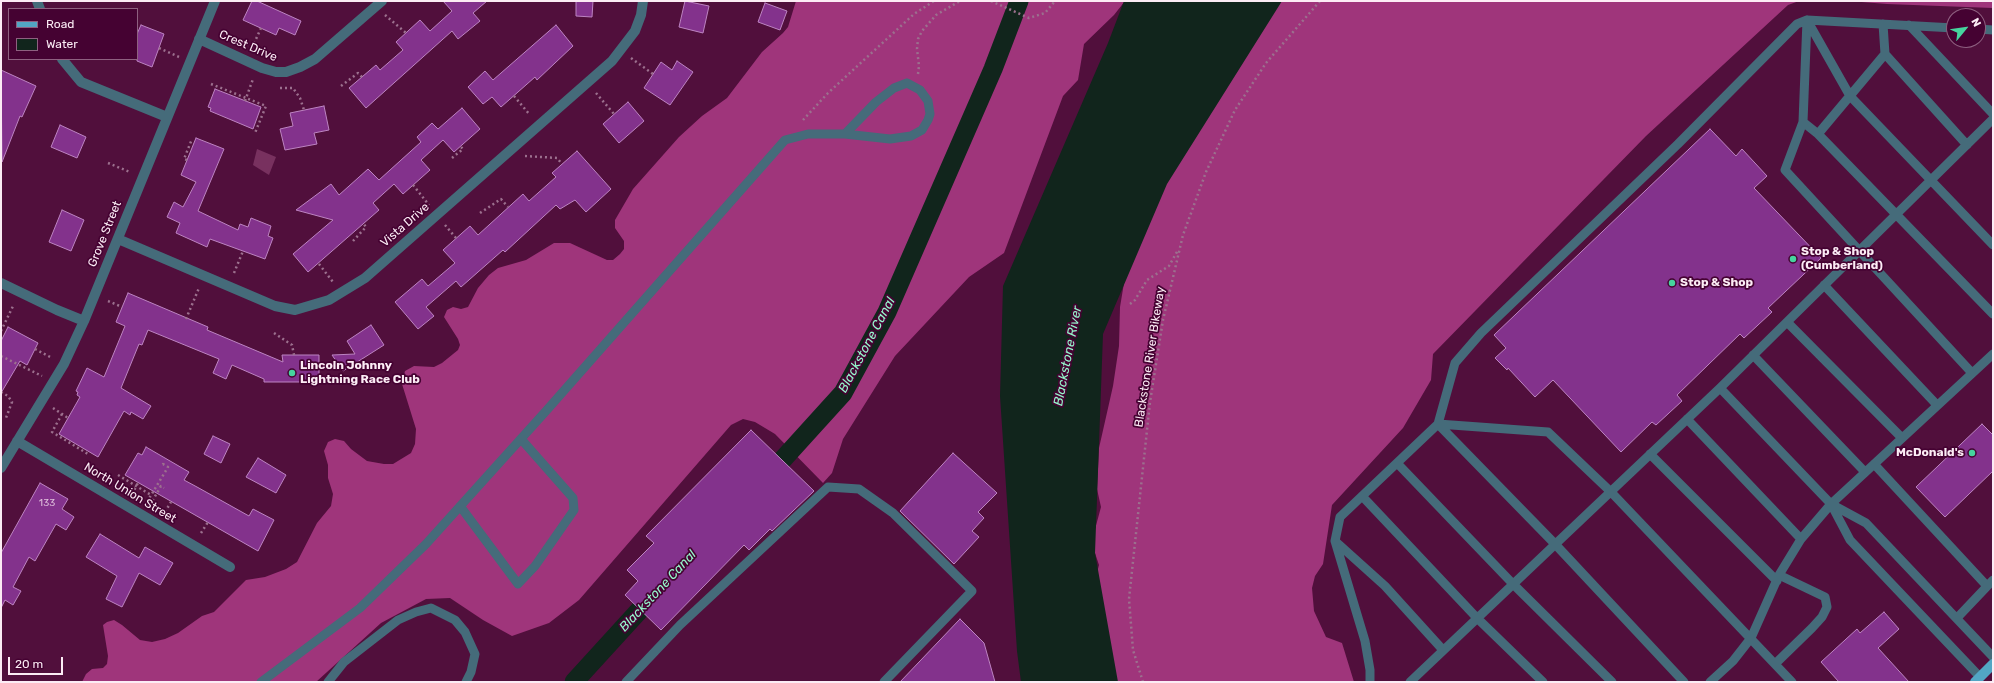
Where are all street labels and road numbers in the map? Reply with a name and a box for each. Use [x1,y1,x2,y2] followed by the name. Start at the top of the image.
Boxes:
[217,27,279,65] street label: Crest Drive
[85,199,125,269] street label: Grove Street
[378,200,432,250] street label: Vista Drive
[1132,286,1168,428] street label: Blackstone River Bikeway
[81,460,179,526] street label: North Union Street

